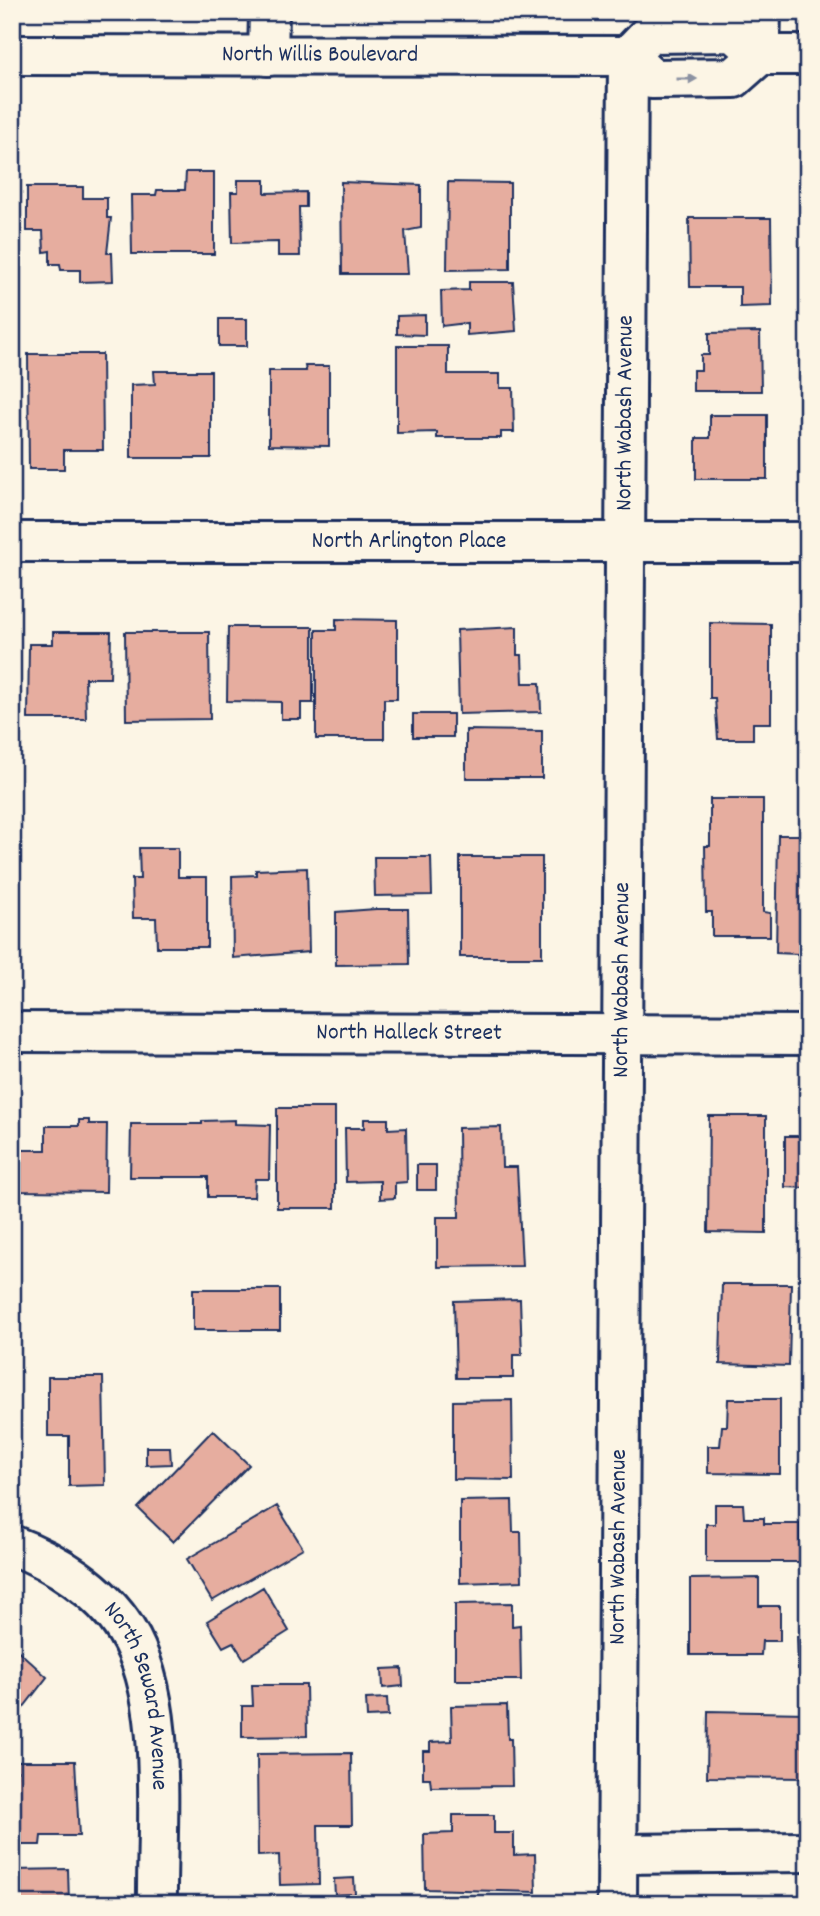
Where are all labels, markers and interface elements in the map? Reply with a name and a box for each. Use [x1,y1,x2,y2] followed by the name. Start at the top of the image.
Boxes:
[222,38,418,73] street label: North Willis Boulevard
[676,73,698,85] one-way arrow
[608,315,643,511] street label: North Wabash Avenue
[312,525,506,559] street label: North Arlington Place
[605,882,640,1078] street label: North Wabash Avenue
[316,1016,502,1051] street label: North Halleck Street
[602,1449,637,1645] street label: North Wabash Avenue
[95,1595,175,1791] street label: North Seward Avenue

